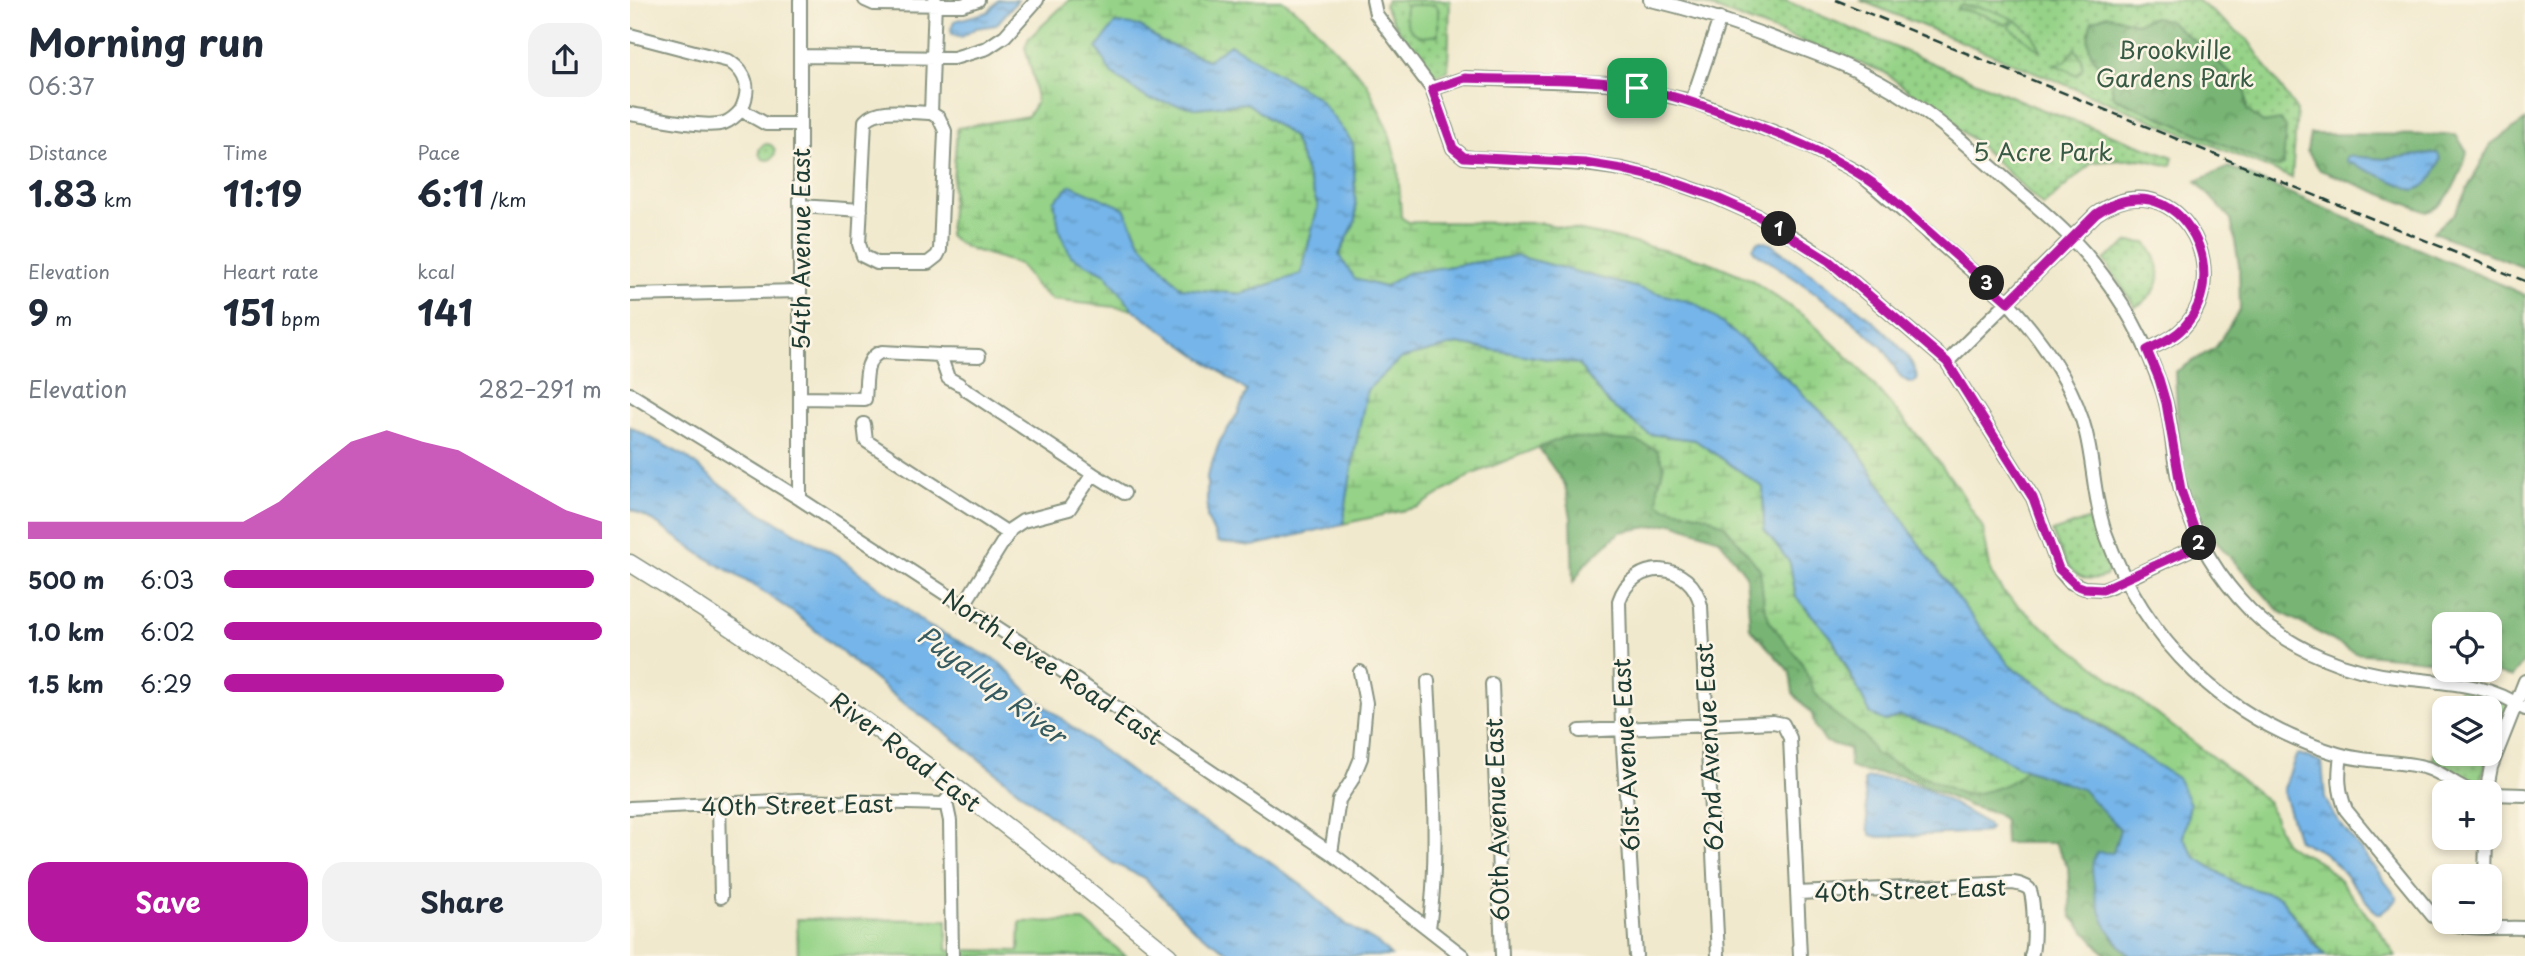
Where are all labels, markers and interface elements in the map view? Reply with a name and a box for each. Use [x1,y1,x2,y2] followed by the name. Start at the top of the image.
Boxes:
[28,13,264,70] text: Morning run
[528,23,602,97] button: share
[2096,31,2254,95] park label: Brookville Gardens Park
[1607,58,1667,118] pin
[28,68,95,103] text: 06:37
[1618,69,1656,107] icon: arrive
[1973,133,2113,169] park label: 5 Acre Park
[28,138,108,166] text: Distance
[223,138,268,166] text: Time
[417,138,460,166] text: Pace
[782,148,818,350] street label: 54th Avenue East
[28,166,97,219] text: 1.83
[223,166,302,219] text: 11:19
[417,166,484,219] text: 6:11
[97,185,132,213] text: km
[484,185,527,213] text: /km
[1762,212,1796,246] pin: 1
[1774,214,1783,242] text: 1
[28,257,110,285] text: Elevation
[223,257,319,285] text: Heart rate
[417,257,455,285] text: kcal
[1970,266,2004,300] pin: 3
[1980,268,1993,296] text: 3
[28,285,49,338] text: 9
[223,285,275,338] text: 151
[417,285,473,338] text: 141
[49,304,72,332] text: m
[275,304,320,332] text: bpm
[28,371,127,406] text: Elevation
[478,371,602,406] text: 282–291 m
[2182,526,2216,560] pin: 2
[2192,528,2205,556] text: 2
[28,562,105,597] text: 500 m
[140,562,194,597] text: 6:03
[936,579,1170,753] street label: North Levee Road East
[2432,612,2502,934] map controls
[2432,612,2502,682] button: locate
[28,614,105,649] text: 1.0 km
[140,614,195,649] text: 6:02
[909,615,1077,755] water label: Puyallup River
[1685,642,1731,852] street label: 62nd Avenue East
[1602,657,1648,853] street label: 61st Avenue East
[28,666,104,701] text: 1.5 km
[140,666,192,701] text: 6:29
[823,682,989,820] street label: River Road East
[2432,696,2502,766] button: layers
[1474,717,1518,923] street label: 60th Avenue East
[2432,780,2502,850] button: +
[701,784,893,824] street label: 40th Street East
[28,862,308,942] button: Save
[322,862,602,942] button: Share
[2432,864,2502,934] button: −
[1813,868,2007,910] street label: 40th Street East

